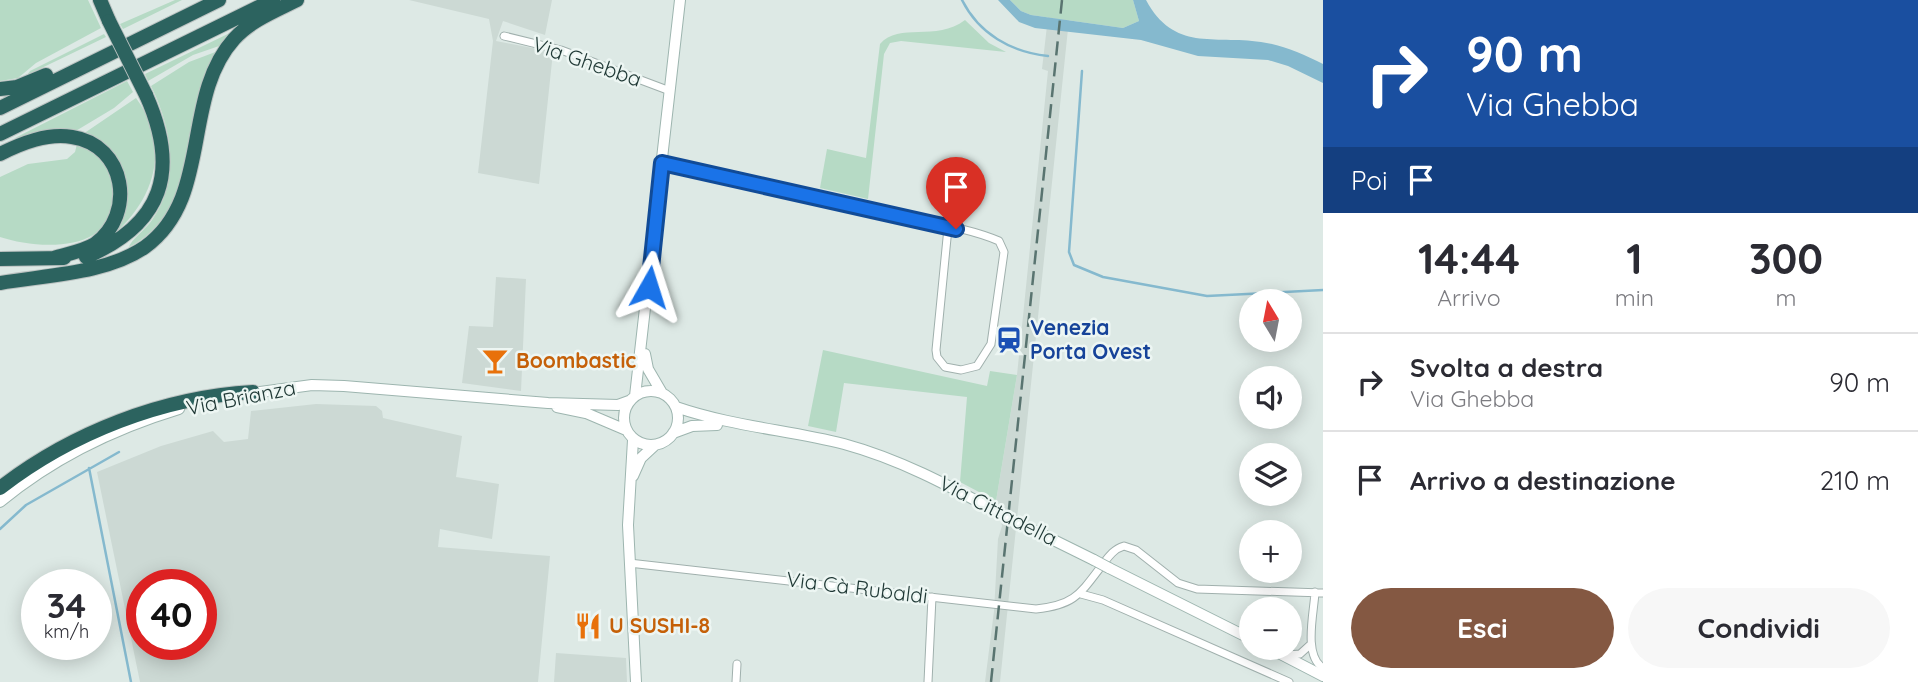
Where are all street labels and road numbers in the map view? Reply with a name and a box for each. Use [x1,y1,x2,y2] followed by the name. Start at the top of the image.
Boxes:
[529,30,645,92] street label: Via Ghebba
[184,374,298,420] street label: Via Brianza
[935,469,1062,551] street label: Via Cittadella
[785,565,929,609] street label: Via Cà Rubaldi

